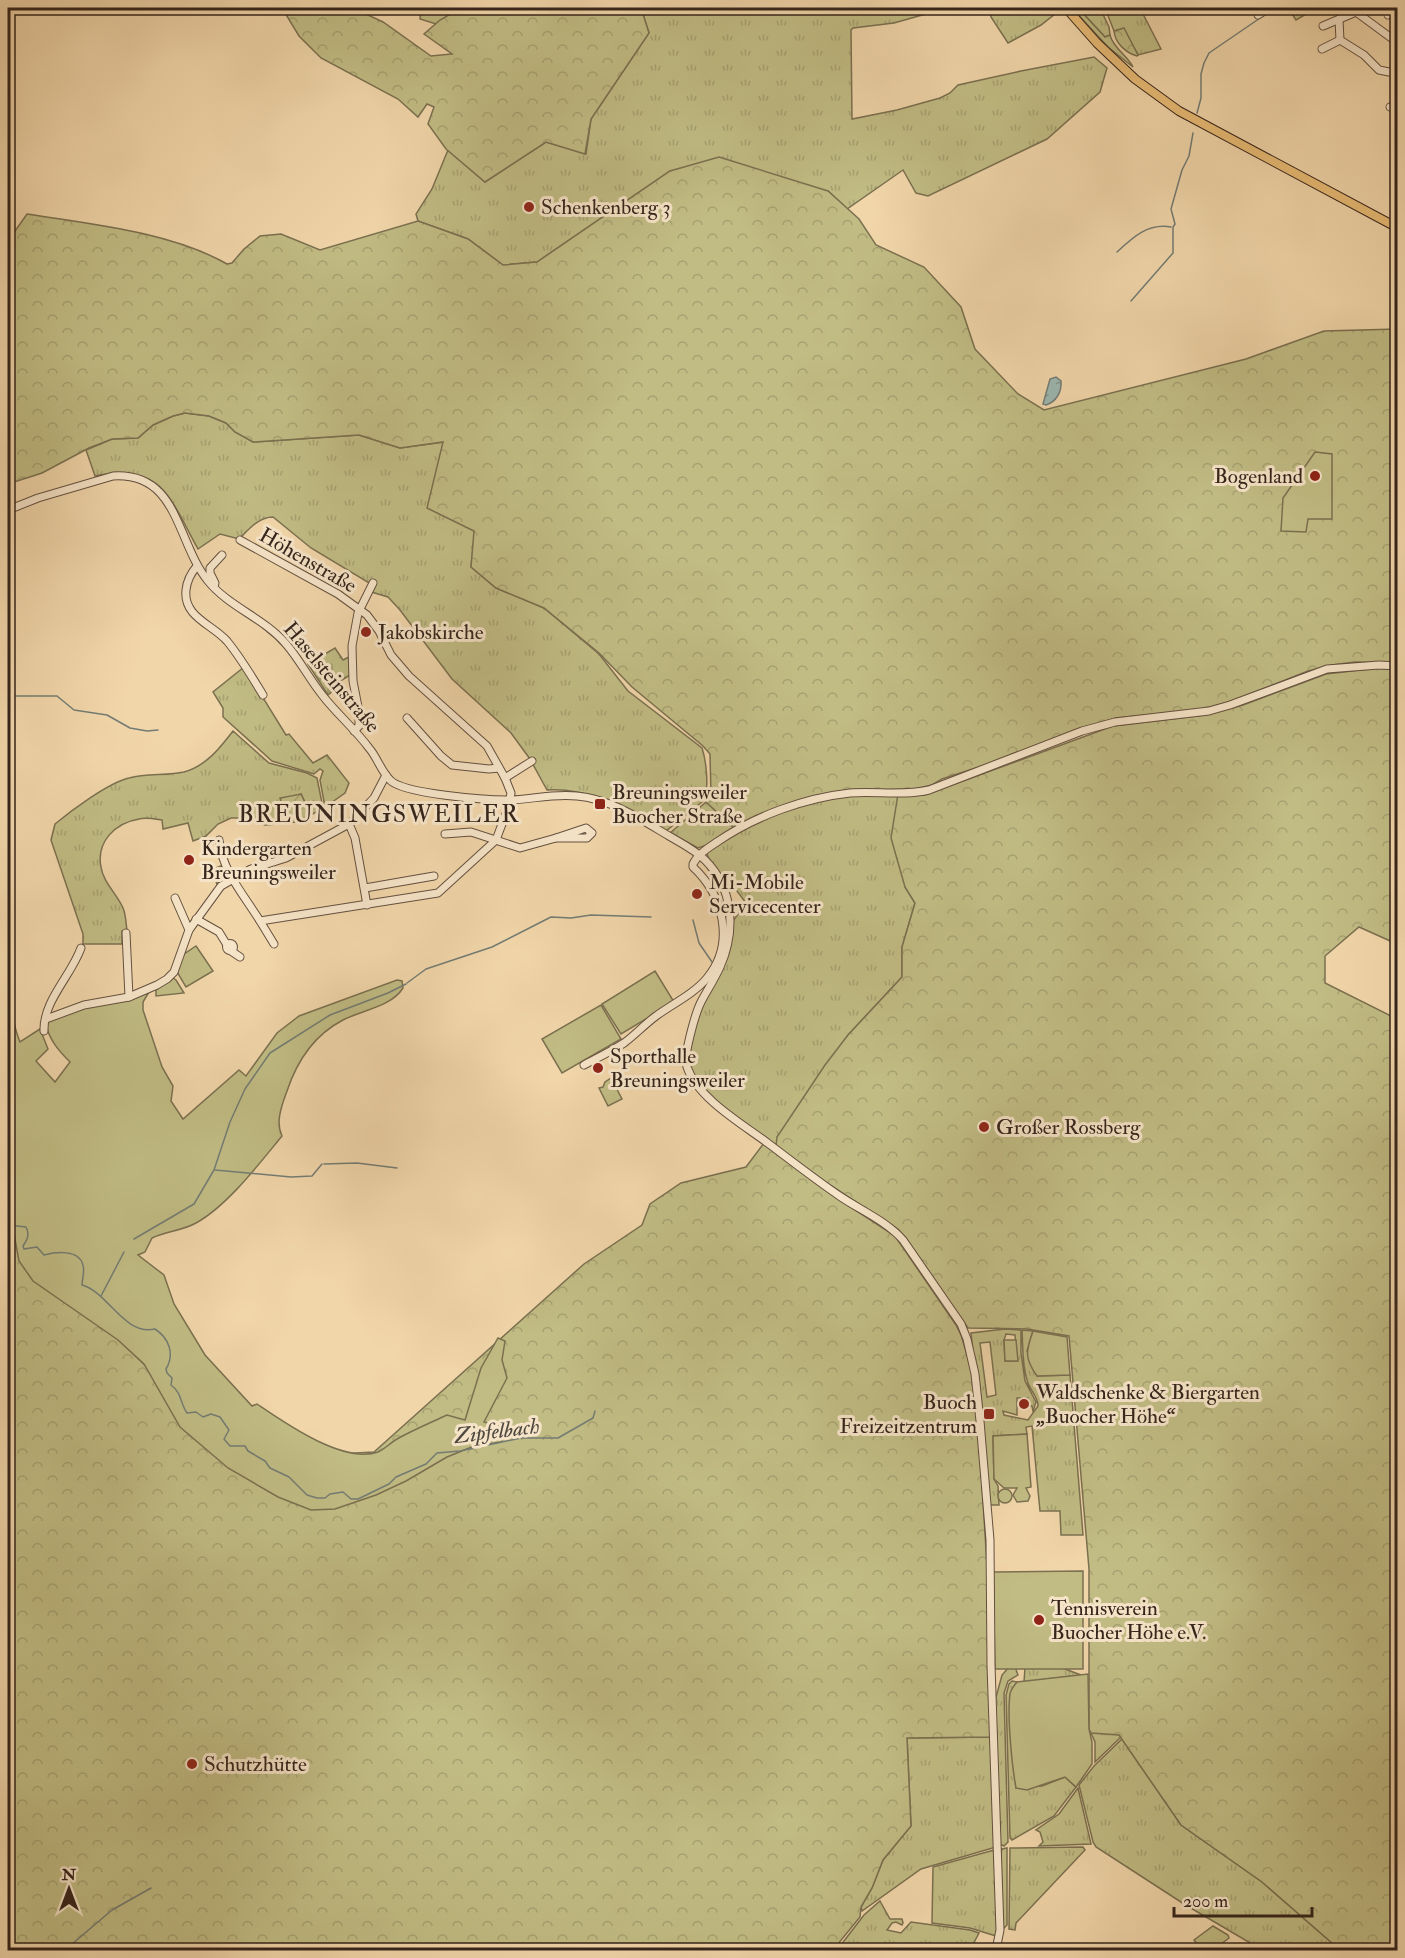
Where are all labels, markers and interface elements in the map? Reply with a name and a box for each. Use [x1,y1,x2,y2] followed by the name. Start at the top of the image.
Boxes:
[541,194,671,221] place label: Schenkenberg 3
[522,200,536,214] marker: Schenkenberg 3
[1214,463,1304,490] place label: Bogenland
[1308,469,1322,483] marker: Bogenland
[254,522,362,599] street label: Höhenstraße
[277,616,386,739] street label: Haselsteinstraße
[377,619,484,646] place label: Jakobskirche
[359,625,373,639] marker: Jakobskirche
[612,779,747,830] place label: Breuningsweiler Buocher Straße
[593,797,607,811] marker: Breuningsweiler Buocher Straße
[238,799,520,830] district label: BREUNINGSWEILER
[201,835,336,886] place label: Kindergarten Breuningsweiler
[182,853,196,867] marker: Kindergarten Breuningsweiler
[709,869,821,920] place label: Mi-Mobile Servicecenter
[690,887,704,901] marker: Mi-Mobile Servicecenter
[610,1043,745,1094] place label: Sporthalle Breuningsweiler
[591,1061,605,1075] marker: Sporthalle Breuningsweiler
[996,1114,1141,1141] place label: Großer Rossberg
[977,1120,991,1134] marker: Großer Rossberg
[1035,1379,1260,1430] place label: Waldschenke & Biergarten „Buocher Höhe“
[840,1389,977,1440] place label: Buoch Freizeitzentrum
[1017,1397,1031,1411] marker: Waldschenke & Biergarten „Buocher Höhe“
[982,1407,996,1421] marker: Buoch Freizeitzentrum
[452,1412,541,1450] water label: Zipfelbach
[1051,1595,1206,1646] place label: Tennisverein Buocher Höhe e.V.
[1032,1613,1046,1627] marker: Tennisverein Buocher Höhe e.V.
[204,1751,307,1778] place label: Schutzhütte
[185,1757,199,1771] marker: Schutzhütte
[39,1859,99,1919] north arrow
[61,1865,77,1885] text: N
[1174,1880,1312,1918] scale bar
[1183,1890,1228,1913] text: 200 m

